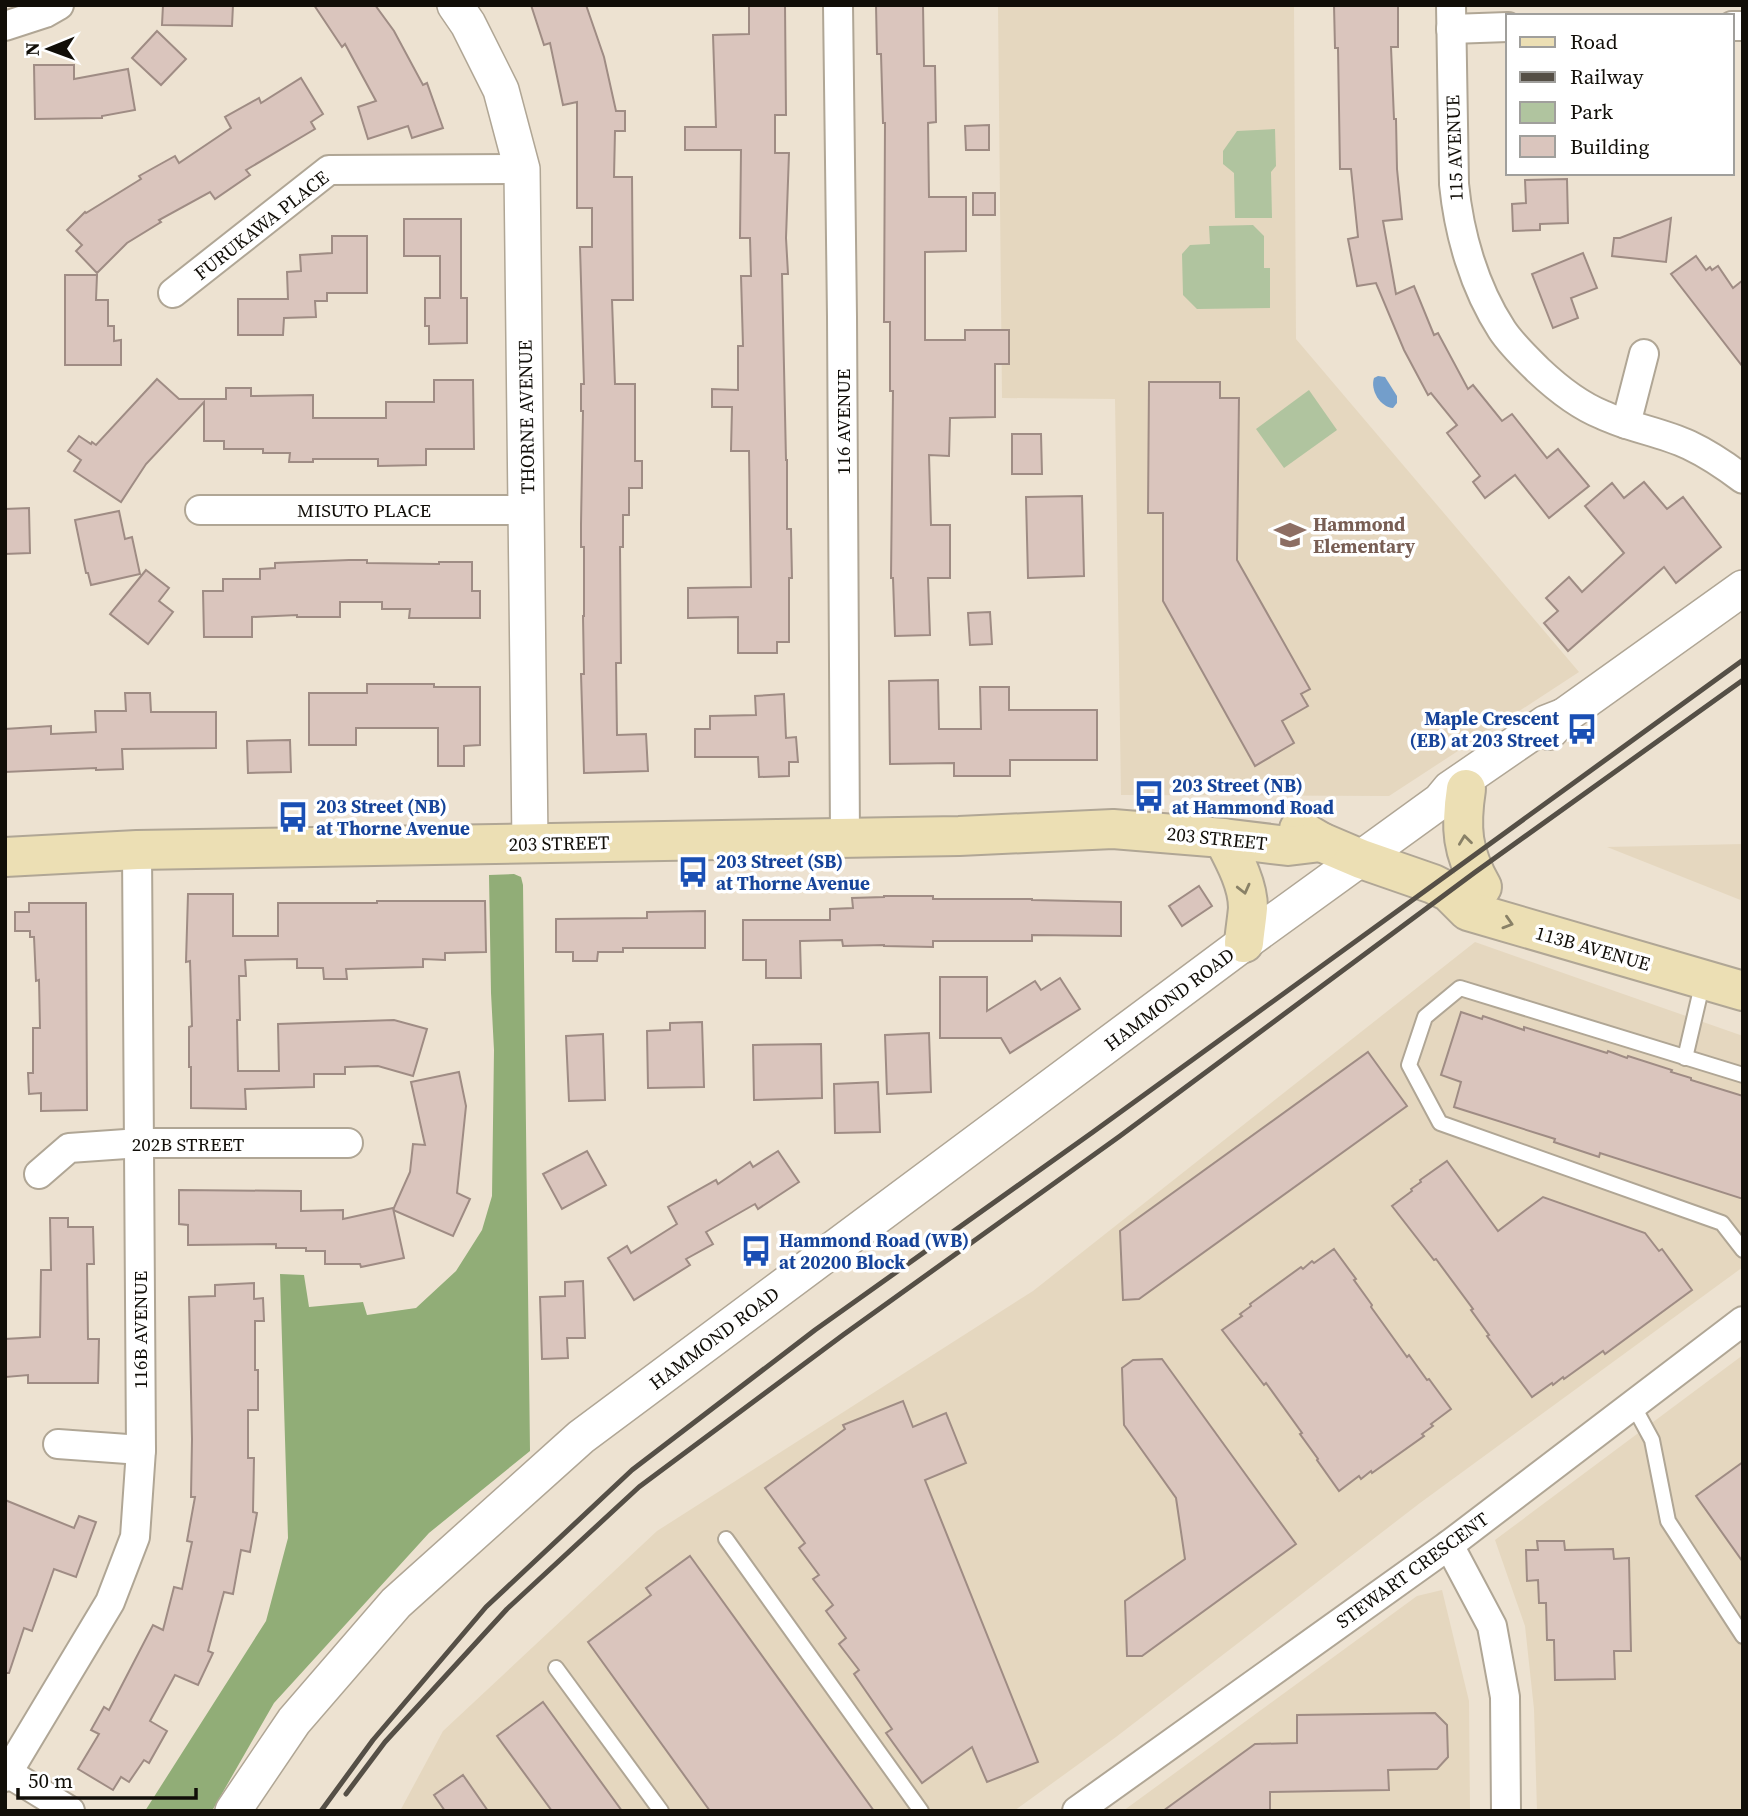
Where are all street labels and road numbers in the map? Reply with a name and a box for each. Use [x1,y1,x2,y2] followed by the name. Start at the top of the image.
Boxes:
[1439,94,1469,202] street label: 115 AVENUE
[188,164,334,286] street label: FURUKAWA PLACE
[512,340,540,494] street label: THORNE AVENUE
[830,369,856,475] street label: 116 AVENUE
[297,497,431,523] street label: MISUTO PLACE
[1166,820,1269,856] street label: 203 STREET
[508,829,610,857] street label: 203 STREET
[1533,919,1653,977] street label: 113B AVENUE
[1099,942,1239,1056] street label: HAMMOND ROAD
[132,1131,245,1157] street label: 202B STREET
[127,1271,153,1389] street label: 116B AVENUE
[644,1281,784,1395] street label: HAMMOND ROAD
[1331,1506,1494,1634] street label: STEWART CRESCENT

